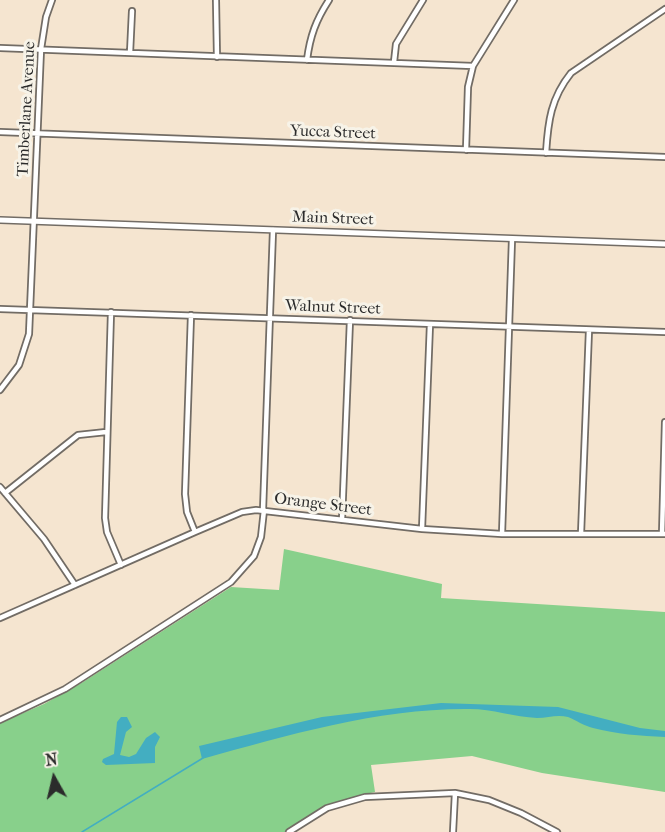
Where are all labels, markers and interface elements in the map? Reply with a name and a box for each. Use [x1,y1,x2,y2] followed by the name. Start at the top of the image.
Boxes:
[14,41,40,177] street label: Timberlane Avenue
[290,122,376,144] street label: Yucca Street
[292,208,374,230] street label: Main Street
[285,297,381,319] street label: Walnut Street
[273,489,373,521] street label: Orange Street
[24,748,84,808] north arrow
[44,749,59,770] text: N

